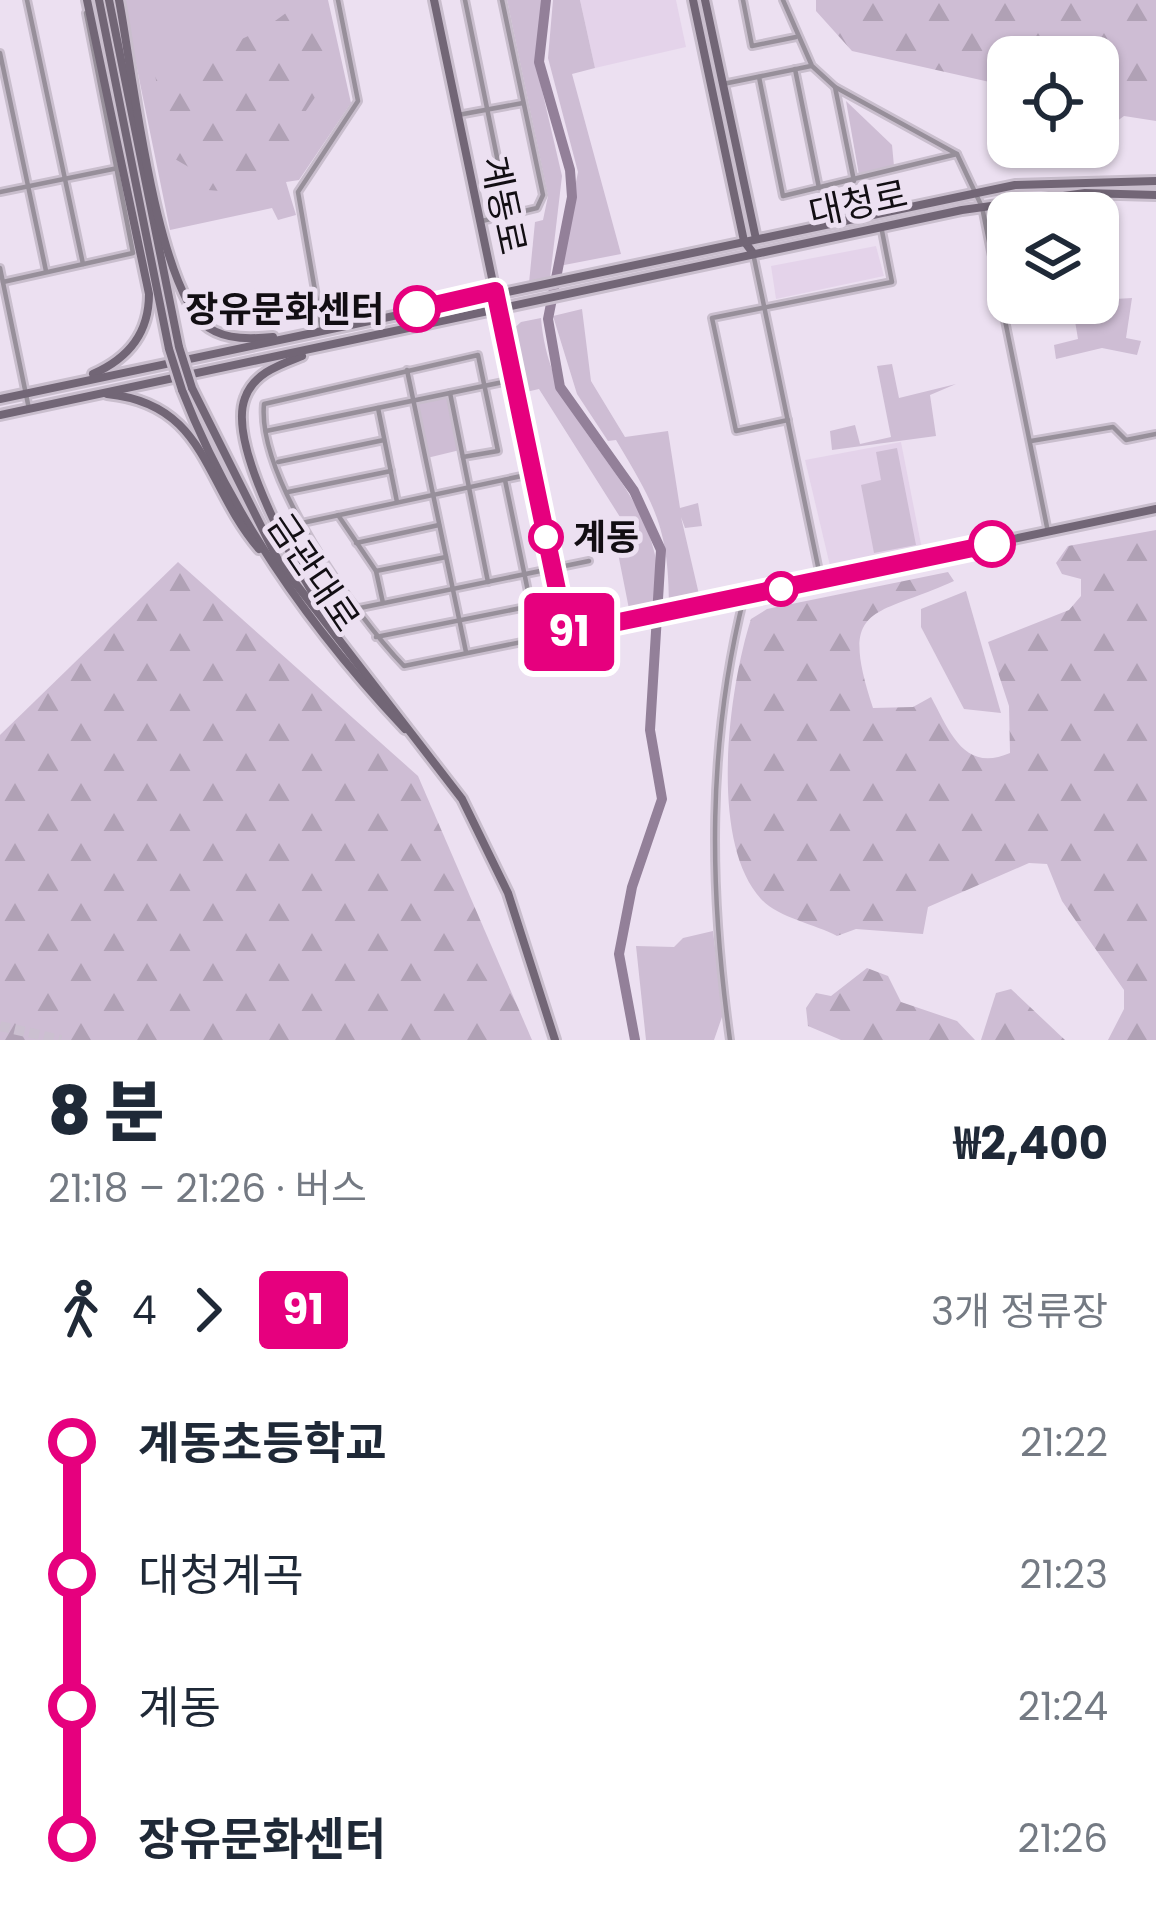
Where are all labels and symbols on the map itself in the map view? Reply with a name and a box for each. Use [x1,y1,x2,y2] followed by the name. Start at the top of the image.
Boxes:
[468,151,539,259] street label: 계동로
[804,168,912,239] street label: 대청로
[185,284,384,335] place label: 장유문화센터
[395,287,439,331] marker: 장유문화센터
[255,503,372,641] street label: 금관대로
[573,512,639,563] place label: 계동
[530,521,562,553] marker: 계동
[970,522,1014,566] unlabelled marker
[765,573,797,605] unlabelled marker
[515,593,623,671] line badge: 91

